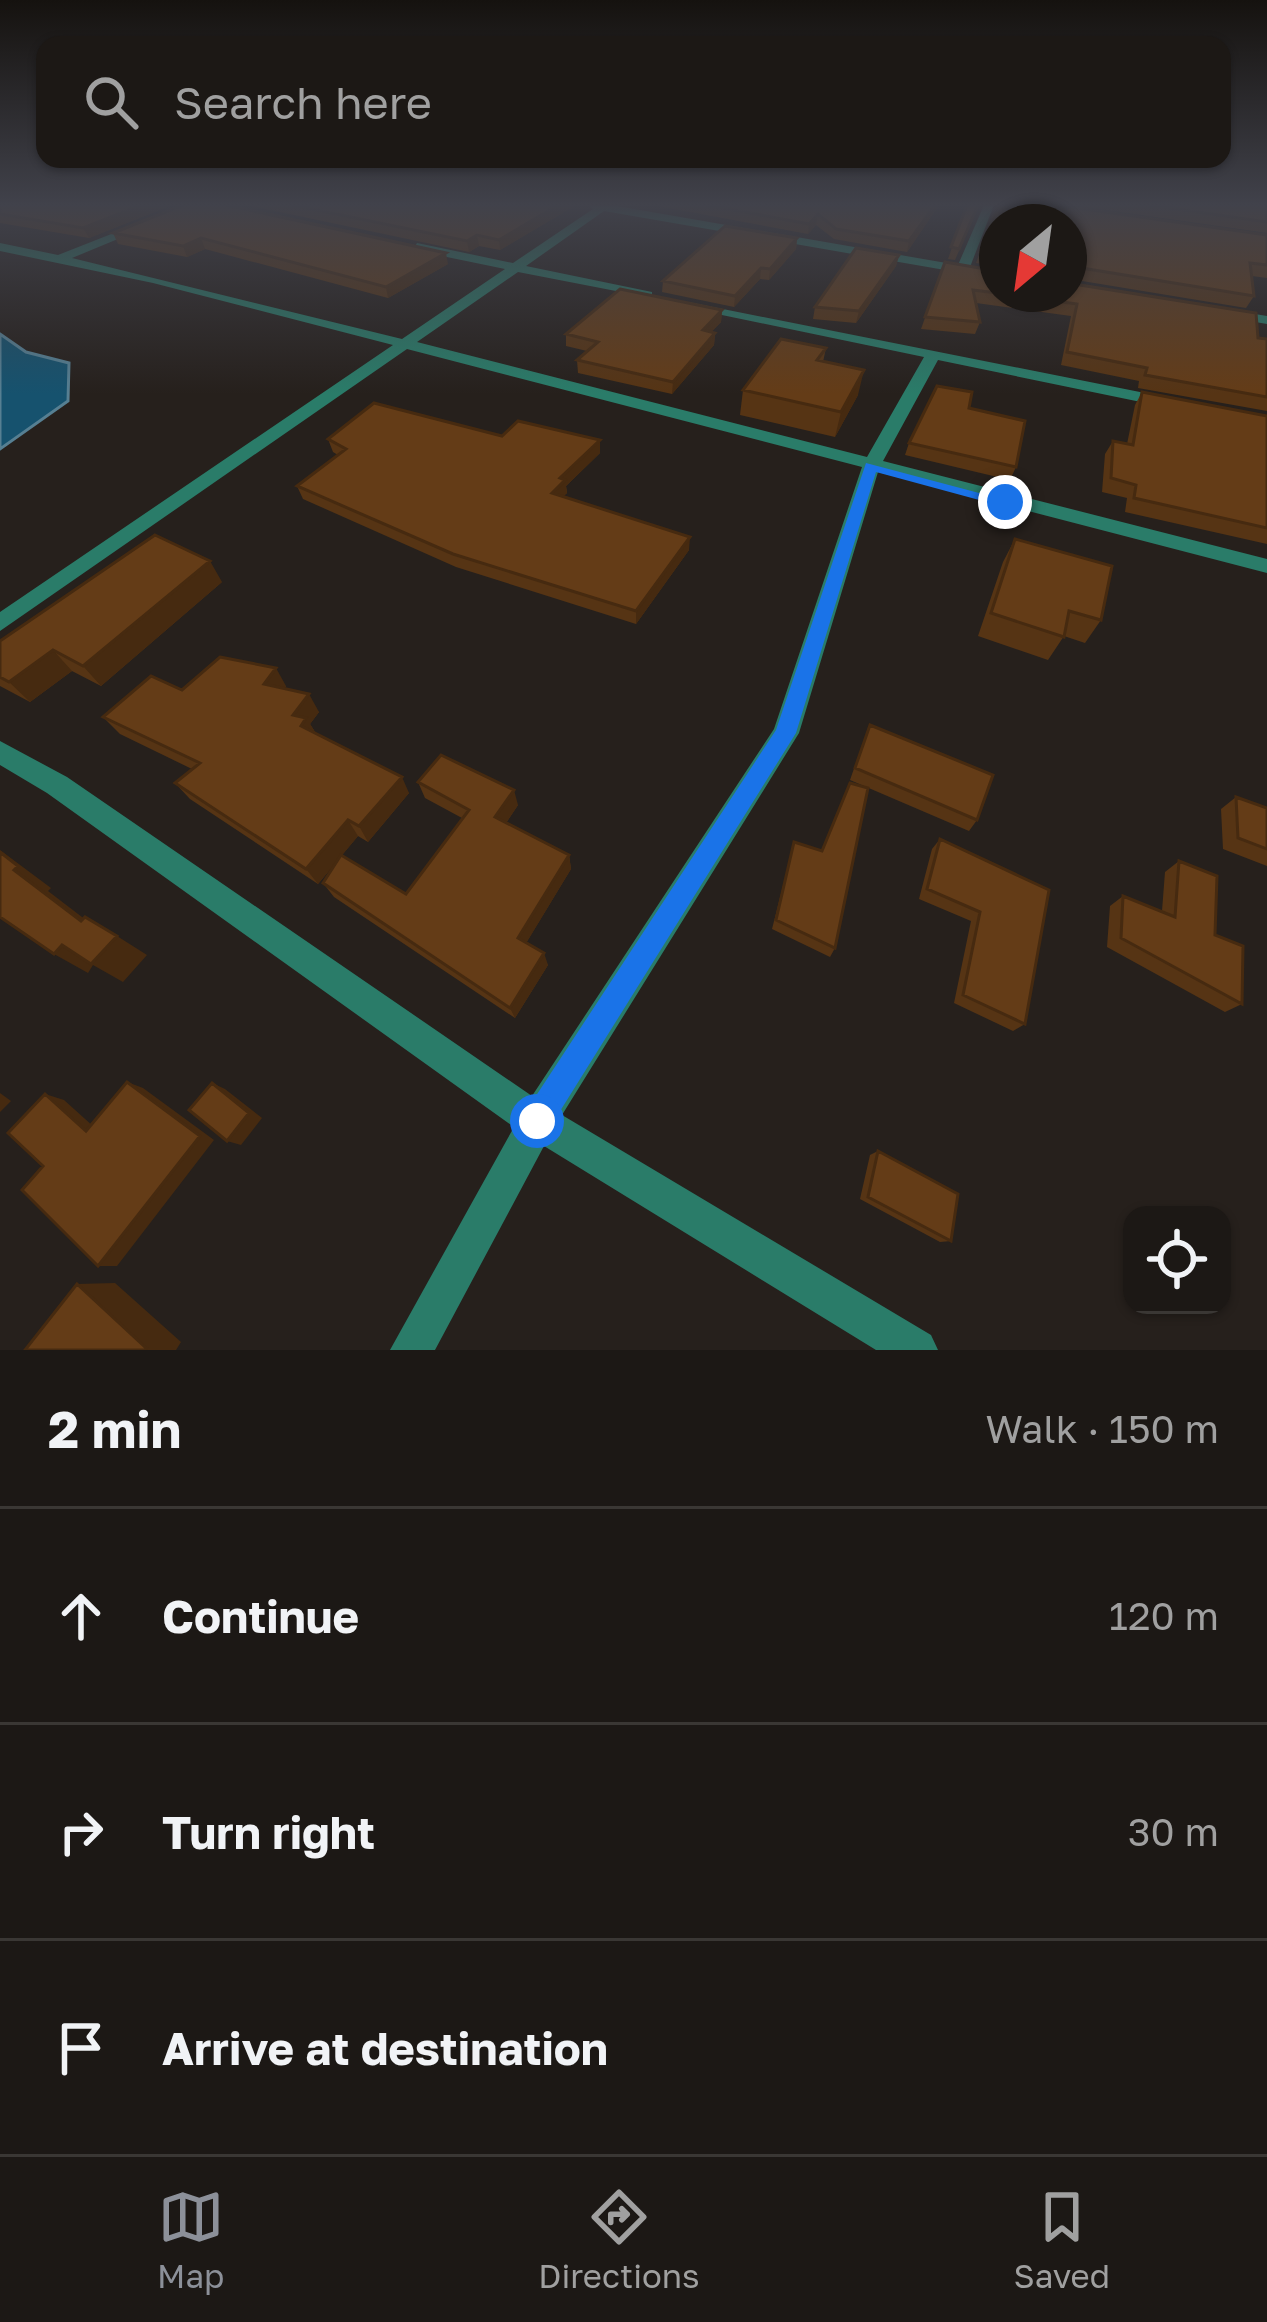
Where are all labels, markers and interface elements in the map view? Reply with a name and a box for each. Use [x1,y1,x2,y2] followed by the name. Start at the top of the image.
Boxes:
[36,36,1231,168] search box
[78,69,144,135] icon: search
[174,75,432,129] text: Search here
[979,204,1087,312] north arrow
[978,475,1032,529] route end
[510,1094,564,1148] route start
[1123,1206,1231,1314] map controls
[1123,1206,1231,1314] button: locate
[48,1398,181,1459] text: 2 min
[985,1405,1219,1452] text: Walk · 150 m
[48,1583,114,1649] icon: ahead
[162,1589,359,1643] text: Continue
[1109,1592,1219,1639] text: 120 m
[48,1799,114,1865] icon: right
[162,1805,375,1859] text: Turn right
[1128,1808,1219,1855] text: 30 m
[48,2015,114,2081] icon: arrive
[162,2021,608,2075] text: Arrive at destination
[157,2184,224,2295] tab: Map
[538,2184,700,2295] tab: Directions
[1014,2184,1110,2295] tab: Saved

